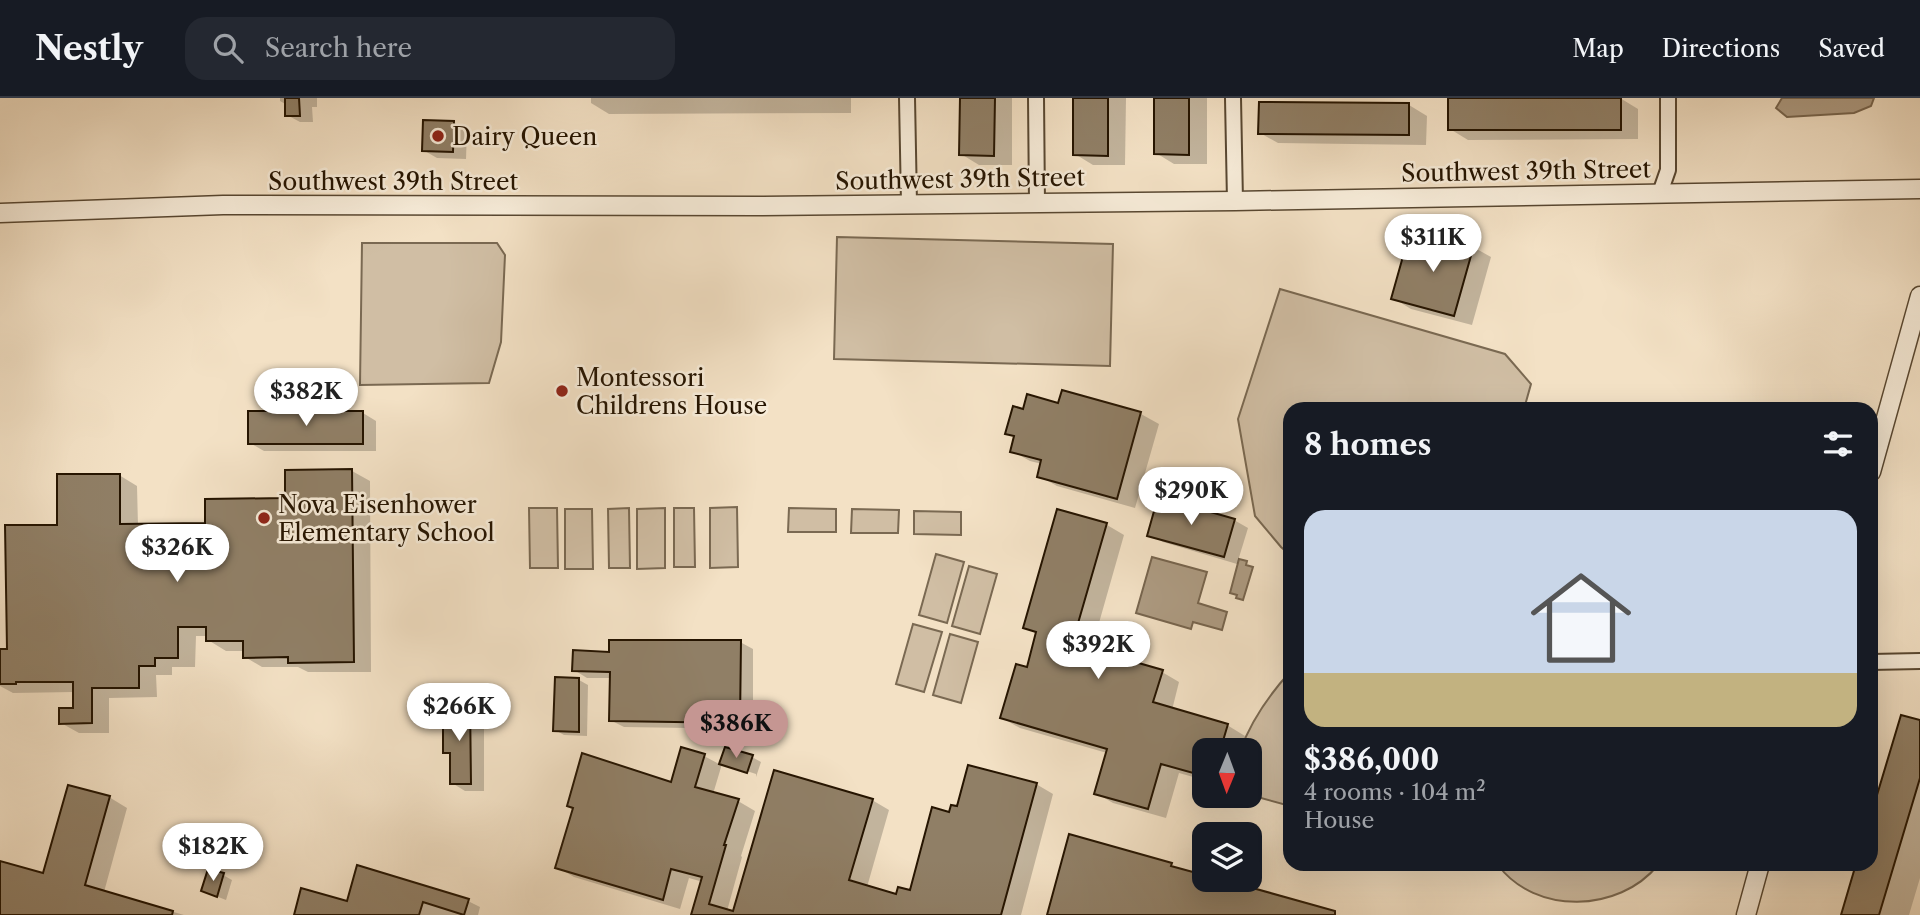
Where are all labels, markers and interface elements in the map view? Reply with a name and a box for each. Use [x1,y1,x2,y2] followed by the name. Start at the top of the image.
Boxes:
[185,17,675,80] search box
[35,28,143,69] text: Nestly
[209,29,247,67] icon: search
[265,32,412,64] text: Search here
[1572,34,1624,63] text: Map
[1662,34,1780,63] text: Directions
[1818,34,1885,63] text: Saved
[452,122,597,151] place label: Dairy Queen
[430,128,446,144] marker: Dairy Queen
[1401,154,1652,188] street label: Southwest 39th Street
[835,162,1086,196] street label: Southwest 39th Street
[268,167,518,196] street label: Southwest 39th Street
[1384,214,1482,274] pin: $311K
[1401,223,1465,251] text: $311K
[576,363,767,420] place label: Montessori Childrens House
[257,368,355,428] pin: $382K
[270,377,342,405] text: $382K
[554,383,570,399] marker: Montessori Childrens House
[1819,425,1857,463] icon: filters
[1304,426,1431,463] text: 8 homes
[1142,468,1240,527] pin: $290K
[1154,476,1228,504] text: $290K
[278,490,495,547] place label: Nova Eisenhower Elementary School
[256,510,272,526] marker: Nova Eisenhower Elementary School
[128,524,226,584] pin: $326K
[141,533,213,561] text: $326K
[1518,555,1644,681] icon: home
[1049,622,1147,681] pin: $392K
[1062,630,1134,658] text: $392K
[410,684,508,743] pin: $266K
[423,692,495,720] text: $266K
[687,700,785,760] pin: $386K
[700,709,772,737] text: $386K
[1192,738,1262,808] north arrow
[1192,738,1262,892] map controls
[1304,741,1439,778] text: $386,000
[1304,778,1486,806] text: 4 rooms · 104 m²
[1304,806,1374,834] text: House
[1192,822,1262,892] button: layers
[164,824,262,883] pin: $182K
[178,832,248,860] text: $182K

